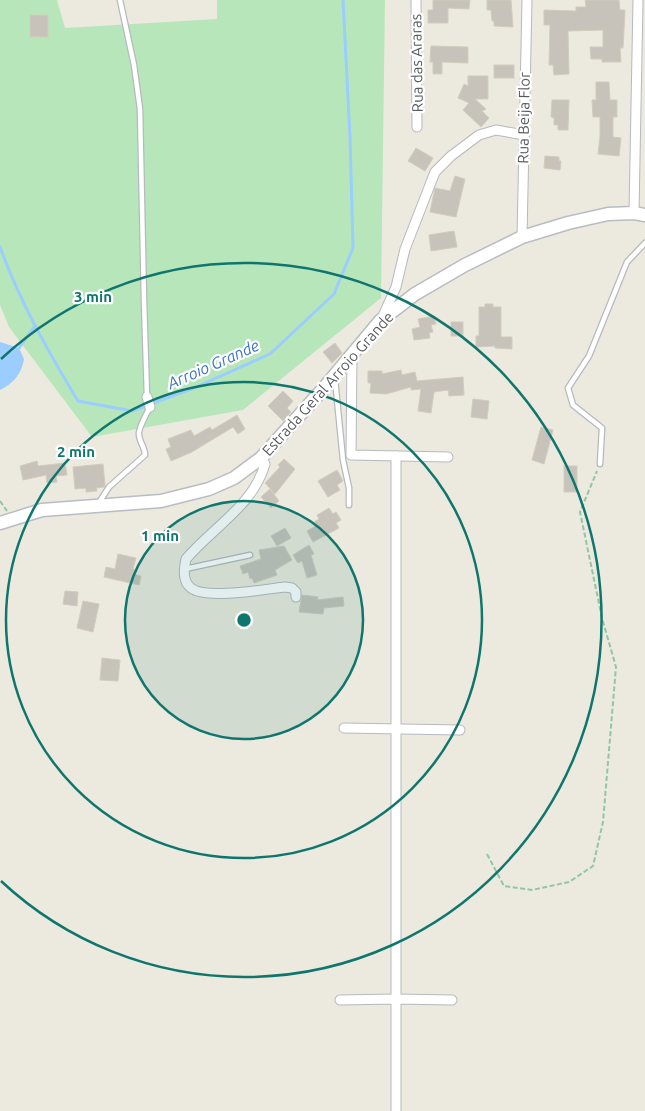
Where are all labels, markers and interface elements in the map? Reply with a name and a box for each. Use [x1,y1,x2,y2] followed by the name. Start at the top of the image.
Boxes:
[407,14,426,112] street label: Rua das Araras
[514,72,533,164] street label: Rua Beija Flor
[74,288,112,305] text: 3 min
[258,308,397,459] street label: Estrada Geral Arroio Grande
[163,336,262,393] water label: Arroio Grande
[57,443,95,460] text: 2 min
[141,527,179,544] text: 1 min
[235,611,253,629] centre of rings

